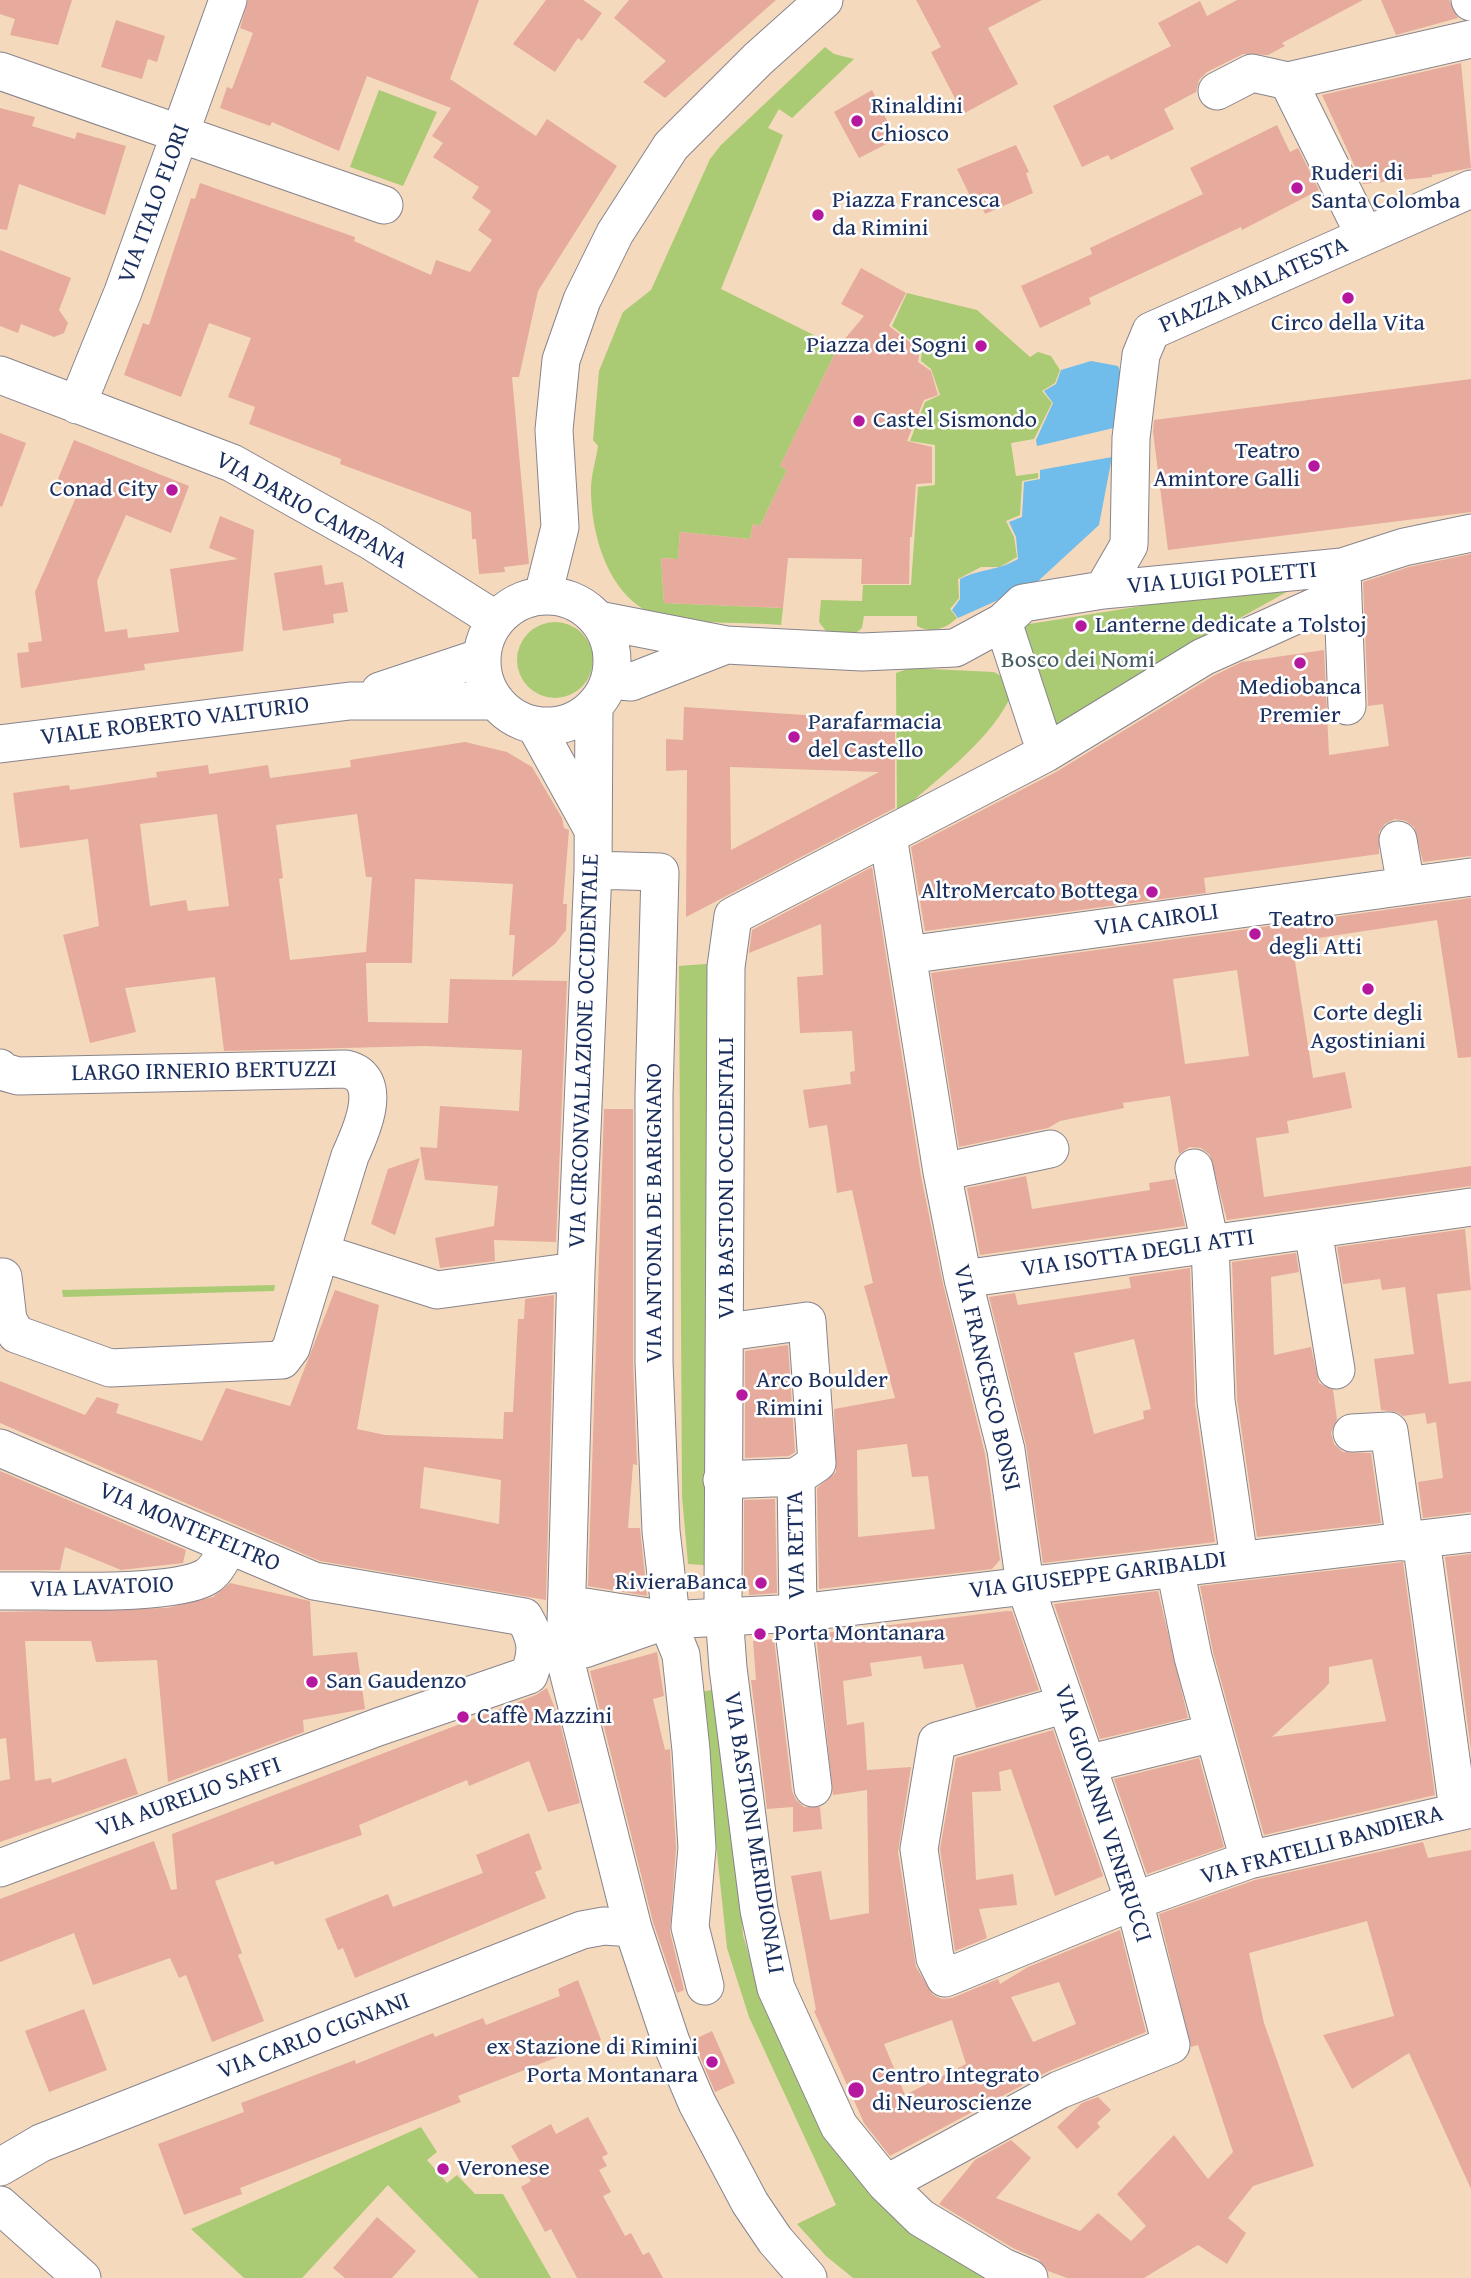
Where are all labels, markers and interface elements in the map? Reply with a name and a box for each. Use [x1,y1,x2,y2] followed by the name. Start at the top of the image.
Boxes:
[871,93,963,149] place label: Rinaldini Chiosco
[849,113,865,129] marker: Rinaldini Chiosco
[113,120,197,288] street label: VIA ITALO FLORI
[1311,160,1460,216] place label: Ruderi di Santa Colomba
[1289,180,1305,196] marker: Ruderi di Santa Colomba
[832,187,1000,243] place label: Piazza Francesca da Rimini
[810,207,826,223] marker: Piazza Francesca da Rimini
[1155,231,1353,341] street label: PIAZZA MALATESTA
[1340,290,1356,306] marker: Circo della Vita
[1271,310,1425,338] place label: Circo della Vita
[806,332,967,360] place label: Piazza dei Sogni
[973,338,989,354] marker: Piazza dei Sogni
[873,407,1037,435] place label: Castel Sismondo
[851,413,867,429] marker: Castel Sismondo
[1153,438,1300,494] place label: Teatro Amintore Galli
[210,446,412,576] street label: VIA DARIO CAMPANA
[1306,458,1322,474] marker: Teatro Amintore Galli
[50,476,158,504] place label: Conad City
[164,482,180,498] marker: Conad City
[1126,556,1318,602] street label: VIA LUIGI POLETTI
[1095,612,1367,640] place label: Lanterne dedicate a Tolstoj
[1073,618,1089,634] marker: Lanterne dedicate a Tolstoj
[1001,647,1155,675] park label: Bosco dei Nomi
[1292,655,1308,671] marker: Mediobanca Premier
[1239,674,1361,730] place label: Mediobanca Premier
[39,691,311,753] street label: VIALE ROBERTO VALTURIO
[808,709,942,765] place label: Parafarmacia del Castello
[786,729,802,745] marker: Parafarmacia del Castello
[564,853,606,1249] street label: VIA CIRCONVALLAZIONE OCCIDENTALE
[921,878,1138,906] place label: AltroMercato Bottega
[1144,884,1160,900] marker: AltroMercato Bottega
[1093,898,1221,944] street label: VIA CAIROLI
[1269,906,1362,962] place label: Teatro degli Atti
[1247,926,1263,942] marker: Teatro degli Atti
[1360,981,1376,997] marker: Corte degli Agostiniani
[1310,1000,1426,1056] place label: Corte degli Agostiniani
[713,1037,741,1319] street label: VIA BASTIONI OCCIDENTALI
[71,1055,337,1089] street label: LARGO IRNERIO BERTUZZI
[641,1063,669,1363] street label: VIA ANTONIA DE BARIGNANO
[1020,1223,1256,1285] street label: VIA ISOTTA DEGLI ATTI
[946,1262,1026,1494] street label: VIA FRANCESCO BONSI
[756,1367,888,1423] place label: Arco Boulder Rimini
[734,1387,750,1403] marker: Arco Boulder Rimini
[94,1477,284,1579] street label: VIA MONTEFELTRO
[782,1490,812,1600] street label: VIA RETTA
[968,1546,1228,1606] street label: VIA GIUSEPPE GARIBALDI
[615,1569,747,1597] place label: RivieraBanca
[30,1571,174,1605] street label: VIA LAVATOIO
[753,1575,769,1591] marker: RivieraBanca
[774,1620,945,1648] place label: Porta Montanara
[752,1626,768,1642] marker: Porta Montanara
[326,1668,467,1696] place label: San Gaudenzo
[304,1674,320,1690] marker: San Gaudenzo
[1047,1682,1157,1946] street label: VIA GIOVANNI VENERUCCI
[716,1690,790,1976] street label: VIA BASTIONI MERIDIONALI
[477,1703,612,1731] place label: Caffè Mazzini
[455,1709,471,1725] marker: Caffè Mazzini
[93,1751,285,1845] street label: VIA AURELIO SAFFI
[1198,1800,1446,1892] street label: VIA FRATELLI BANDIERA
[214,1987,414,2087] street label: VIA CARLO CIGNANI
[487,2034,698,2090] place label: ex Stazione di Rimini Porta Montanara
[704,2054,720,2070] marker: ex Stazione di Rimini Porta Montanara
[872,2062,1040,2118] place label: Centro Integrato di Neuroscienze
[846,2080,866,2100] marker: Centro Integrato di Neuroscienze
[457,2155,550,2183] place label: Veronese
[435,2161,451,2177] marker: Veronese

